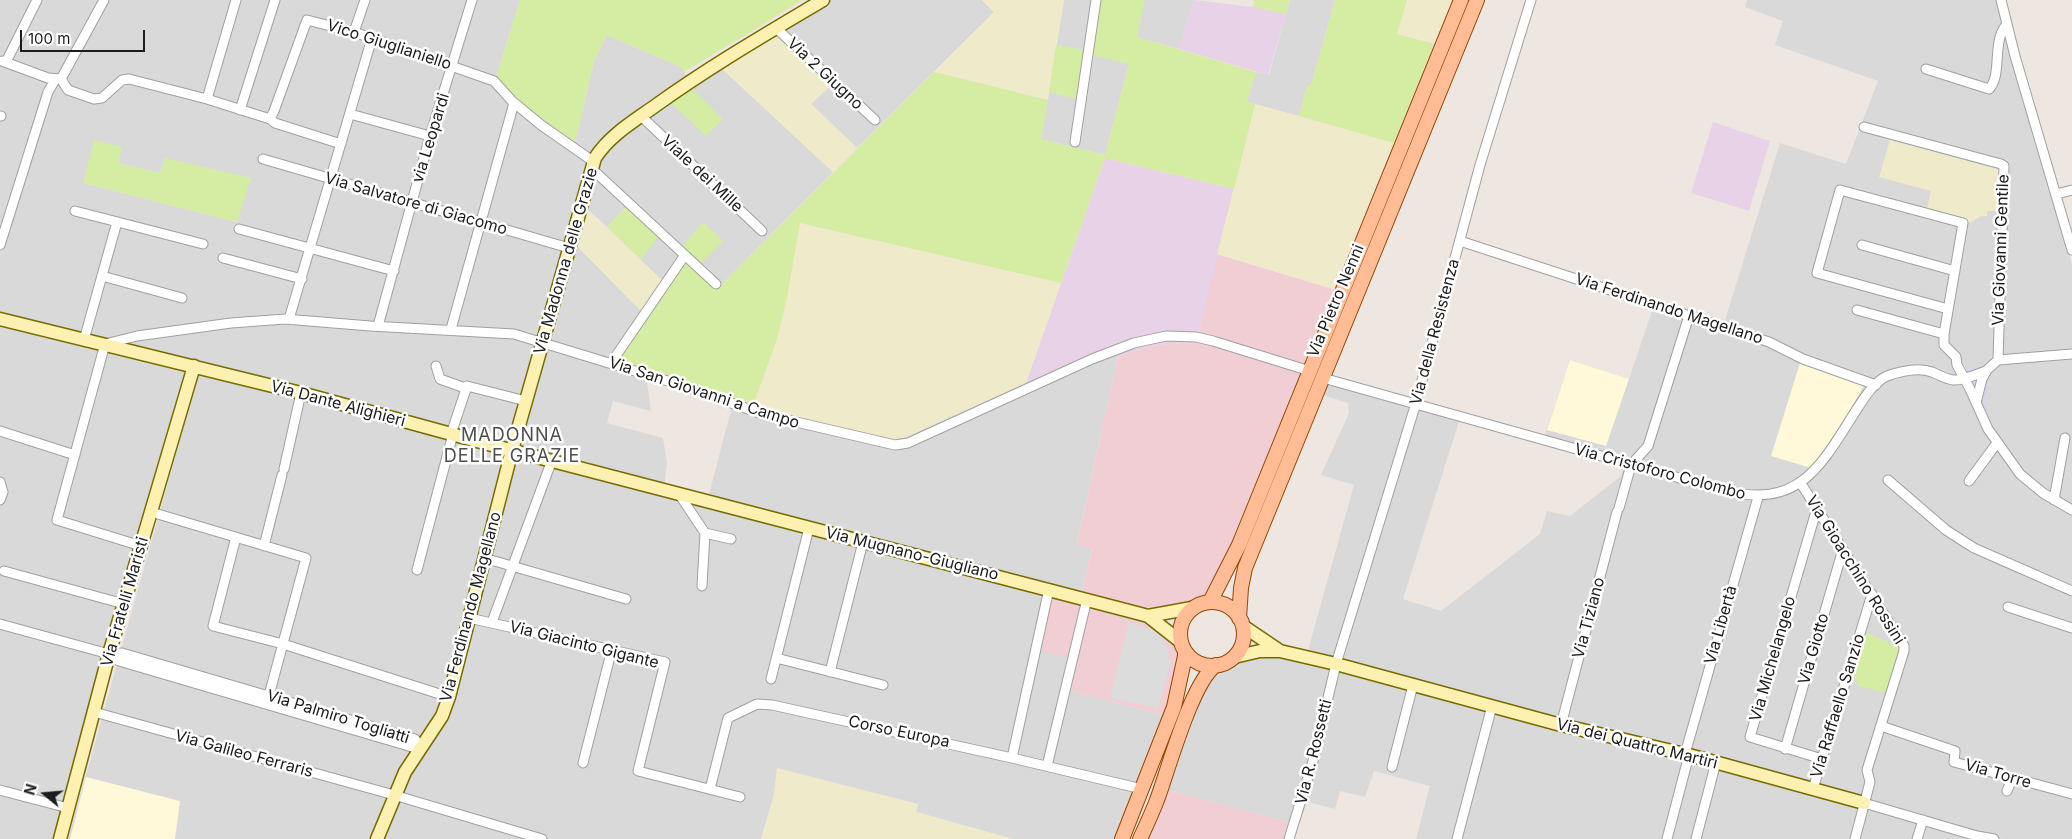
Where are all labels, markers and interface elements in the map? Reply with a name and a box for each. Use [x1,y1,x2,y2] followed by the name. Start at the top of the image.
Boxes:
[324,16,454,74] street label: Vico Giuglianiello
[22,20,148,52] scale bar
[28,29,70,48] text: 100 m
[783,34,867,114] street label: Via 2 Giugno
[408,91,454,185] street label: via Leopardi
[657,131,747,217] street label: Viale dei Mille
[530,165,602,357] street label: Via Madonna delle Grazie
[322,169,510,239] street label: Via Salvatore di Giacomo
[1989,174,2013,326] street label: Via Giovanni Gentile
[1304,242,1368,360] street label: Via Pietro Nenni
[1406,257,1464,407] street label: Via della Resistenza
[1573,270,1765,348] street label: Via Ferdinando Magellano
[606,353,802,433] street label: Via San Giovanni a Campo
[269,377,407,431] street label: Via Dante Alighieri
[442,425,582,468] district label: MADONNA DELLE GRAZIE
[1572,440,1748,504] street label: Via Cristoforo Colombo
[1801,492,1909,648] street label: Via Gioacchino Rossini
[436,510,506,704] street label: Via Ferdinando Magellano
[823,523,1001,585] street label: Via Mugnano-Giugliano
[97,535,153,669] street label: Via Fratelli Maristi
[1569,575,1609,661] street label: Via Tiziano
[1701,583,1741,667] street label: Via Libertà
[1746,594,1800,724] street label: Via Michelangelo
[1795,611,1833,687] street label: Via Giotto
[507,617,661,673] street label: Via Giacinto Gigante
[1807,632,1869,780] street label: Via Raffaello Sanzio
[264,686,412,748] street label: Via Palmiro Togliatti
[1292,697,1336,807] street label: Via R. Rossetti
[847,712,951,752] street label: Corso Europa
[1554,715,1720,773] street label: Via dei Quattro Martiri
[173,726,315,782] street label: Via Galileo Ferraris
[1962,755,2034,793] street label: Via Torre
[20,769,70,819] north arrow
[20,782,40,797] text: N

